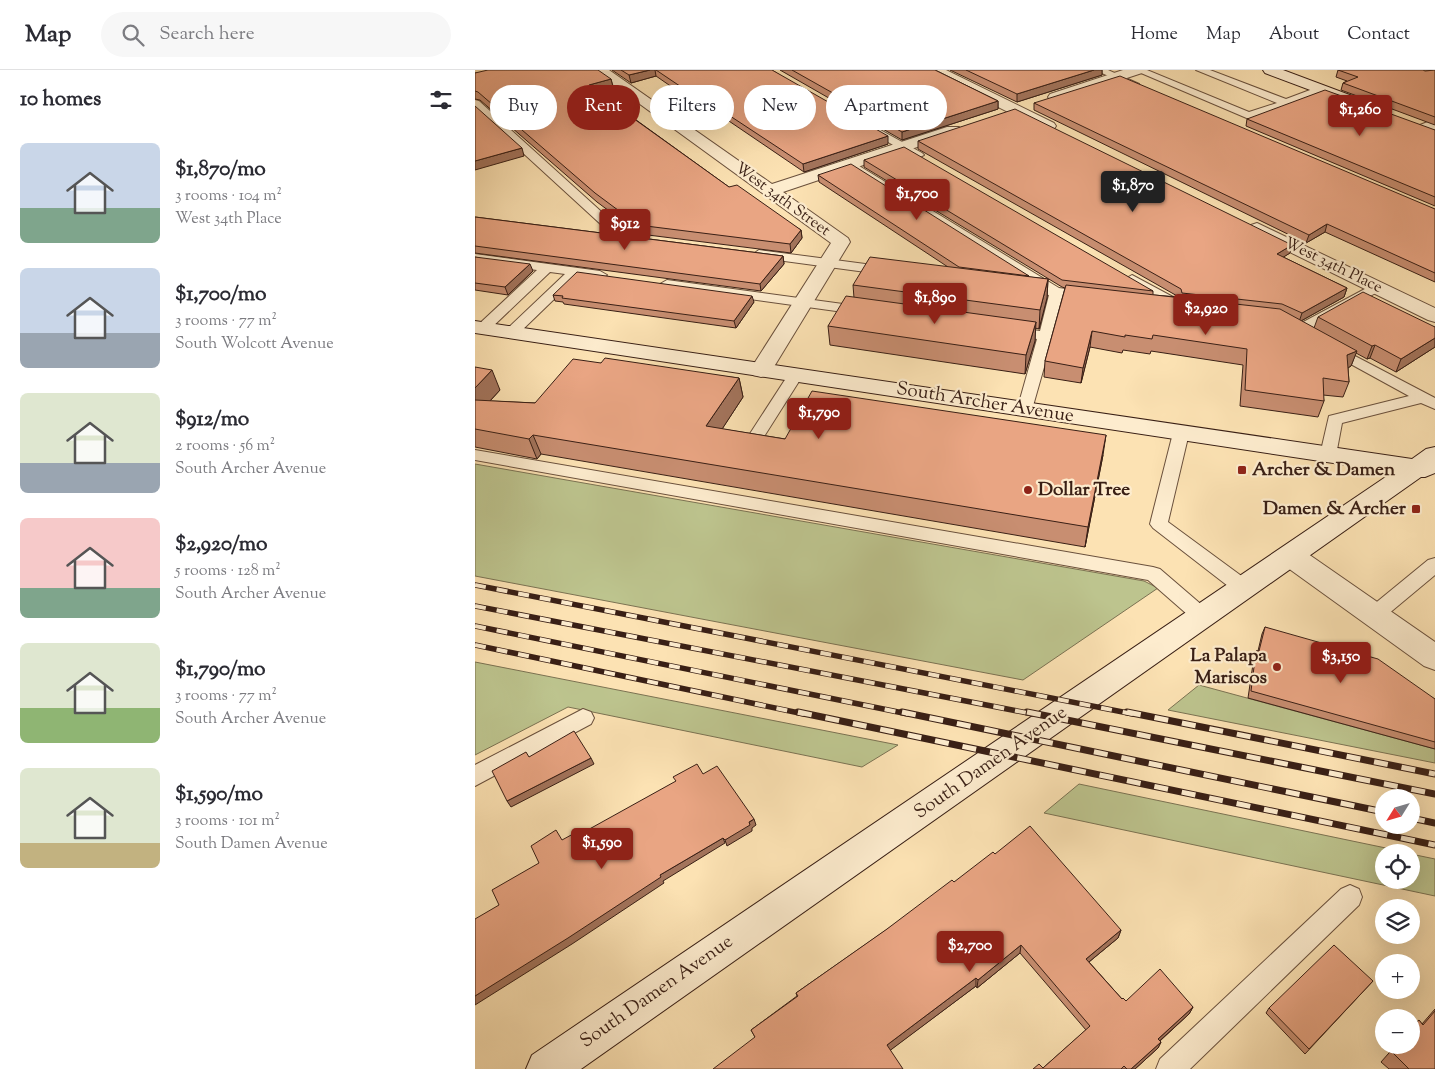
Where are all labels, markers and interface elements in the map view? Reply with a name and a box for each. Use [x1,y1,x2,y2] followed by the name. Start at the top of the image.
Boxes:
[101,12,451,57] search box
[25,18,71,52] text: Map
[119,21,147,49] icon: search
[159,21,255,48] text: Search here
[1131,22,1178,48] text: Home
[1206,22,1241,48] text: Map
[1269,22,1319,48] text: About
[1347,22,1410,48] text: Contact
[20,85,101,115] text: 10 homes
[490,85,557,130] chip: Buy
[567,85,640,130] chip: Rent
[650,85,734,130] chip: Filters
[744,85,816,130] chip: New
[826,85,947,130] chip: Apartment
[427,86,455,114] icon: filters
[1319,94,1401,137] pin: $1,260
[1339,99,1381,122] text: $1,260
[175,155,266,185] text: $1,870/mo
[730,158,835,243] street label: West 34th Street
[60,163,120,223] icon: home
[1092,170,1174,213] pin: $1,870
[1112,175,1154,198] text: $1,870
[876,178,958,221] pin: $1,700
[896,183,938,206] text: $1,700
[175,185,282,208] text: 3 rooms · 104 m²
[175,208,282,231] text: West 34th Place
[595,208,655,251] pin: $912
[610,213,640,236] text: $912
[1280,232,1386,300] street label: West 34th Place
[175,280,266,310] text: $1,700/mo
[894,282,976,325] pin: $1,890
[914,287,956,310] text: $1,890
[60,288,120,348] icon: home
[1165,294,1247,336] pin: $2,920
[1184,298,1228,321] text: $2,920
[175,310,277,333] text: 3 rooms · 77 m²
[175,333,334,356] text: South Wolcott Avenue
[894,376,1076,430] street label: South Archer Avenue
[778,398,860,440] pin: $1,790
[798,402,840,425] text: $1,790
[175,405,249,435] text: $912/mo
[60,413,120,473] icon: home
[175,435,275,458] text: 2 rooms · 56 m²
[1252,457,1396,484] place label: Archer & Damen
[175,458,326,481] text: South Archer Avenue
[1236,464,1248,476] marker: Archer & Damen
[1038,477,1130,504] place label: Dollar Tree
[1022,484,1034,496] marker: Dollar Tree
[1263,496,1407,523] place label: Damen & Archer
[1410,503,1422,515] marker: Damen & Archer
[175,530,268,560] text: $2,920/mo
[60,538,120,598] icon: home
[175,560,281,583] text: 5 rooms · 128 m²
[175,583,326,606] text: South Archer Avenue
[1300,642,1382,684] pin: $3,150
[1190,643,1268,692] place label: La Palapa Mariscos
[1322,646,1360,669] text: $3,150
[175,655,266,685] text: $1,790/mo
[1271,661,1283,673] marker: La Palapa Mariscos
[60,663,120,723] icon: home
[175,685,277,708] text: 3 rooms · 77 m²
[909,700,1073,826] street label: South Damen Avenue
[175,708,326,731] text: South Archer Avenue
[175,780,263,810] text: $1,590/mo
[60,788,120,848] icon: home
[1375,789,1420,834] north arrow
[1375,789,1420,1054] map controls
[175,810,280,833] text: 3 rooms · 101 m²
[561,828,643,870] pin: $1,590
[582,832,622,855] text: $1,590
[175,833,328,856] text: South Damen Avenue
[1375,844,1420,889] button: locate
[1375,899,1420,944] button: layers
[575,929,739,1055] street label: South Damen Avenue
[929,930,1011,973] pin: $2,700
[948,935,992,958] text: $2,700
[1375,954,1420,999] button: +
[1375,1009,1420,1054] button: −

